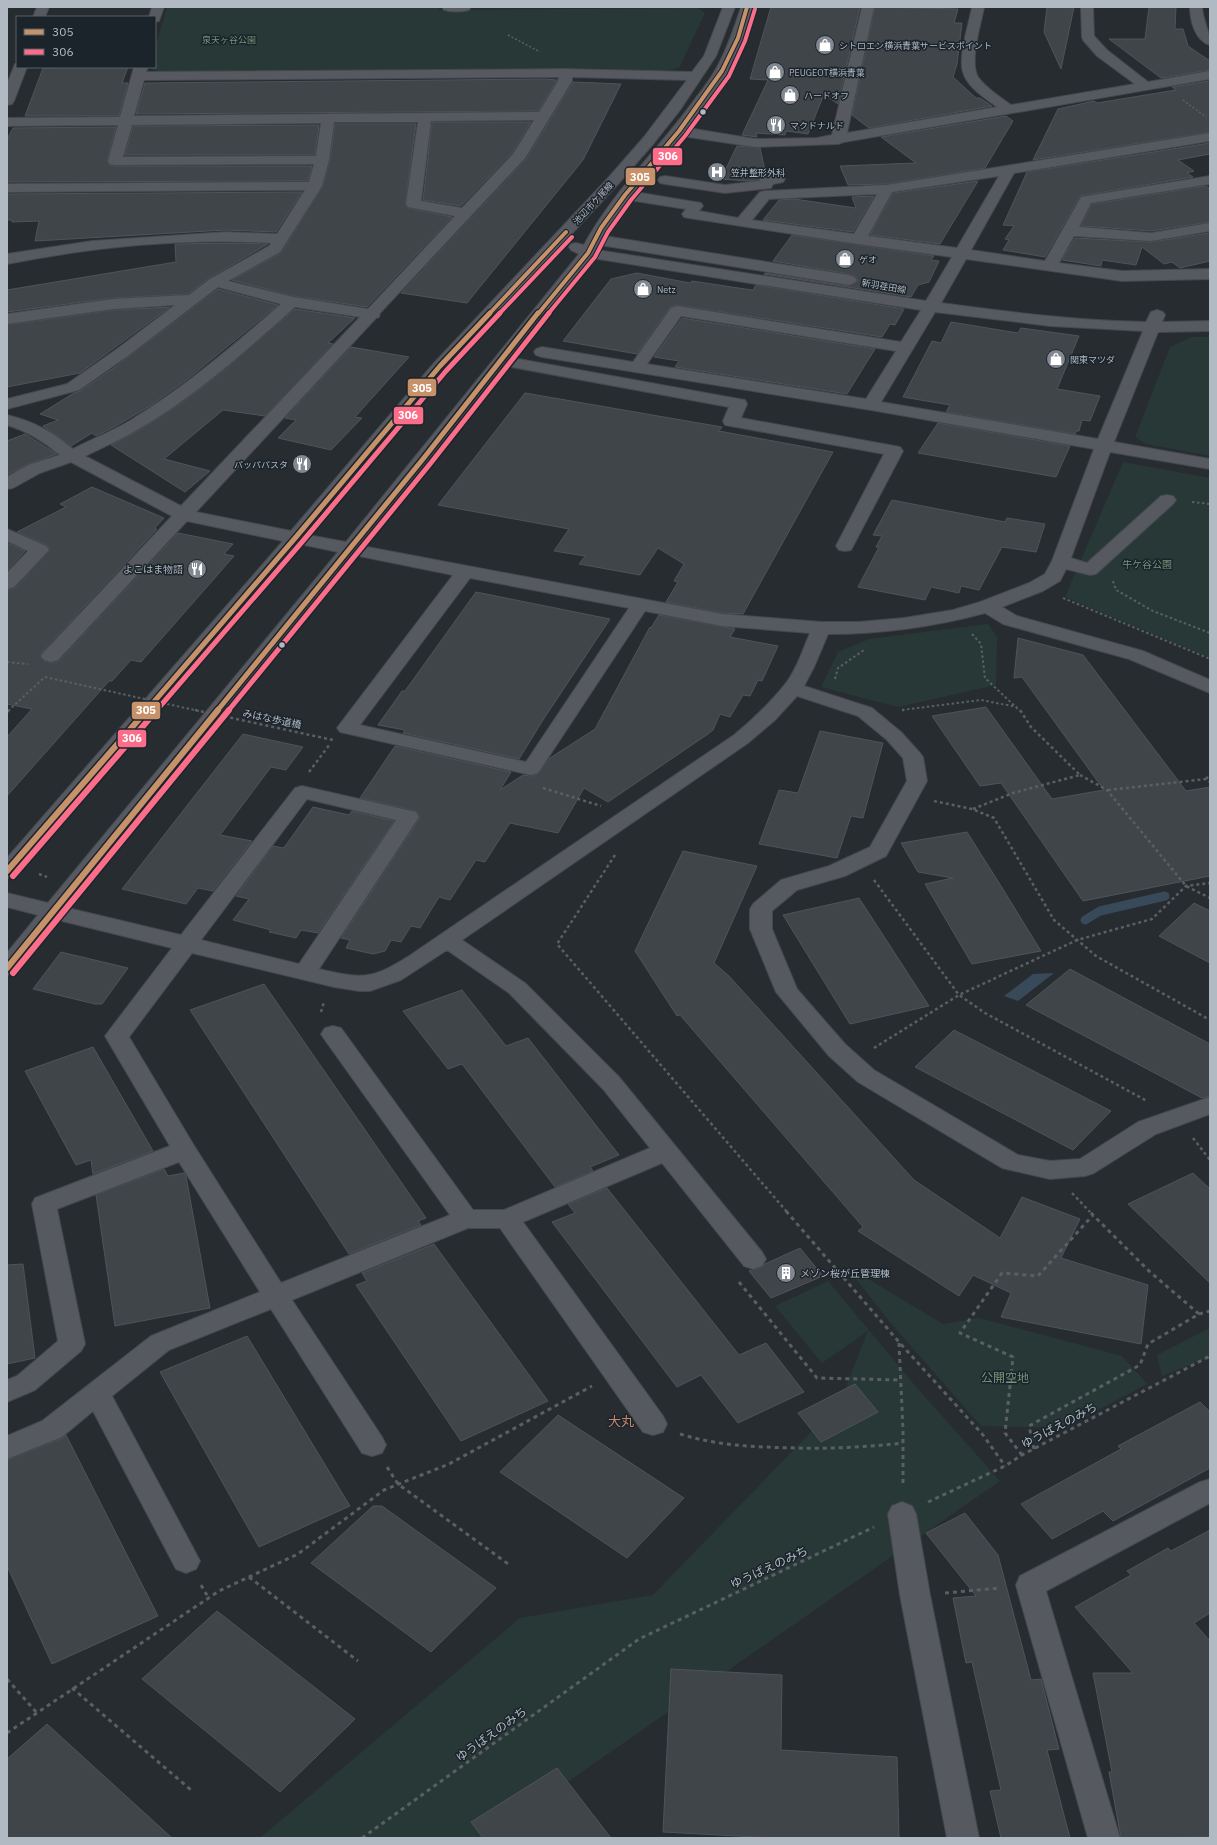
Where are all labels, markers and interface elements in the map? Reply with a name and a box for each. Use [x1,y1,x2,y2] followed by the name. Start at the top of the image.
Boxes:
[16,16,156,68] legend
[52,24,74,39] text: 305
[202,34,256,45] park label: 泉天ヶ谷公園
[814,34,836,56] shop icon: シトロエン横浜青葉サービスポイント
[839,40,992,51] place label: シトロエン横浜青葉サービスポイント
[52,44,74,59] text: 306
[764,61,786,83] shop icon: PEUGEOT横浜青葉
[789,67,865,78] place label: PEUGEOT横浜青葉
[779,84,801,106] shop icon: ハードオフ
[804,90,849,101] place label: ハードオフ
[698,107,708,117] unlabelled marker
[765,114,787,136] restaurant icon: マクドナルド
[790,120,844,131] place label: マクドナルド
[652,147,683,166] line badge: 306
[658,149,678,163] text: 306
[706,161,728,183] hospital icon: 笠井整形外科
[625,167,656,186] line badge: 305
[731,167,785,178] place label: 笠井整形外科
[630,170,650,184] text: 305
[571,179,616,227] street label: 池辺市ケ尾線
[834,248,856,270] shop icon: ゲオ
[859,254,877,265] place label: ゲオ
[861,277,908,295] street label: 新羽荏田線
[632,278,654,300] shop icon: Netz
[657,284,676,295] place label: Netz
[1045,348,1067,370] shop icon: 関東マツダ
[1070,354,1115,365] place label: 関東マツダ
[407,378,437,397] line badge: 305
[412,381,432,395] text: 305
[393,406,424,425] line badge: 306
[398,408,418,422] text: 306
[291,453,313,475] restaurant icon: パッパパスタ
[234,459,288,470] place label: パッパパスタ
[186,558,208,580] restaurant icon: よこはま物語
[1122,558,1172,571] park label: 牛ケ谷公園
[123,563,183,576] place label: よこはま物語
[277,640,287,650] unlabelled marker
[131,701,161,720] line badge: 305
[136,703,156,717] text: 305
[241,706,303,732] street label: みはな歩道橋
[117,729,147,748] line badge: 306
[122,731,142,745] text: 306
[775,1262,797,1284] building icon: メゾン桜が丘管理棟
[800,1267,890,1280] place label: メゾン桜が丘管理棟
[981,1370,1029,1385] park label: 公開空地
[1018,1399,1100,1451] street label: ゆうばえのみち
[608,1413,634,1430] district label: 大丸
[728,1542,810,1592] street label: ゆうばえのみち
[453,1703,529,1765] street label: ゆうばえのみち

